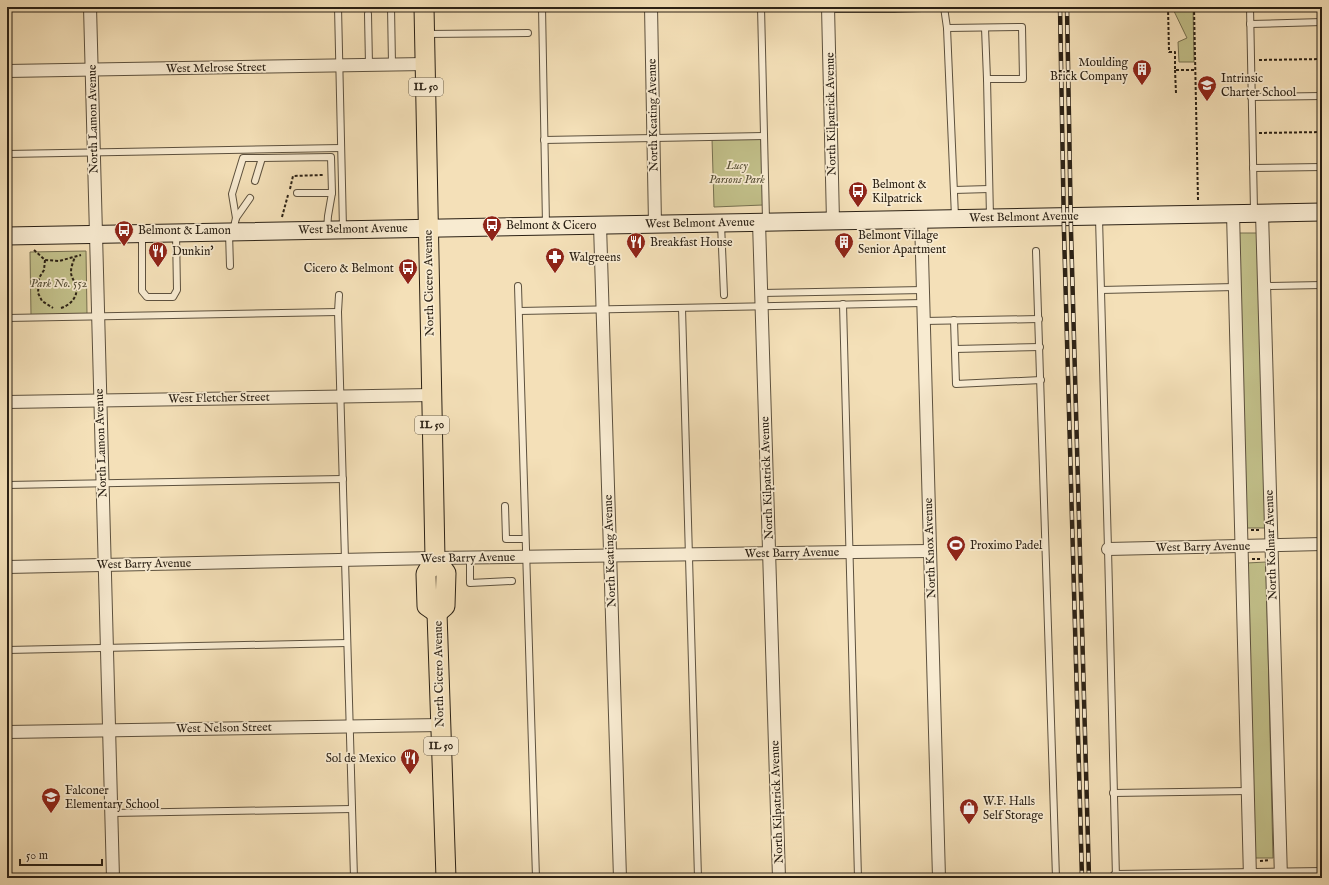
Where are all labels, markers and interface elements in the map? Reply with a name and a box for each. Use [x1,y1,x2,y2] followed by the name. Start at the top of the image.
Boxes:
[822,52,841,176] street label: North Kilpatrick Avenue
[1050,55,1128,85] place label: Moulding Brick Company
[645,58,661,172] street label: North Keating Avenue
[1131,58,1153,86] building icon: Moulding Brick Company
[166,60,266,76] street label: West Melrose Street
[85,64,101,174] street label: North Lamon Avenue
[1221,71,1297,100] place label: Intrinsic Charter School
[1196,74,1218,102] school or university icon: Intrinsic Charter School
[409,78,443,96] road number: IL 50
[709,158,765,187] park label: Lucy Parsons Park
[872,177,927,207] place label: Belmont & Kilpatrick
[847,180,869,208] bus stop icon: Belmont & Kilpatrick
[969,209,1079,225] street label: West Belmont Avenue
[481,214,503,242] bus stop icon: Belmont & Cicero
[645,215,755,231] street label: West Belmont Avenue
[506,218,597,233] place label: Belmont & Cicero
[113,219,135,247] bus stop icon: Belmont & Lamon
[298,221,408,237] street label: West Belmont Avenue
[138,223,231,238] place label: Belmont & Lamon
[858,228,946,258] place label: Belmont Village Senior Apartment
[421,229,437,336] street label: North Cicero Avenue
[625,231,647,259] restaurant icon: Breakfast House
[833,231,855,259] building icon: Belmont Village Senior Apartment
[650,235,733,250] place label: Breakfast House
[147,240,169,268] restaurant icon: Dunkin'
[172,244,214,259] place label: Dunkin'
[544,246,566,274] pharmacy icon: Walgreens
[569,250,621,265] place label: Walgreens
[397,257,419,285] bus stop icon: Cicero & Belmont
[304,261,394,276] place label: Cicero & Belmont
[31,276,88,291] park label: Park No. 552
[92,388,110,498] street label: North Lamon Avenue
[168,390,270,406] street label: West Fletcher Street
[415,416,449,434] road number: IL 50
[757,416,778,540] street label: North Kilpatrick Avenue
[1262,489,1280,600] street label: North Kolmar Avenue
[601,494,619,608] street label: North Keating Avenue
[921,497,939,599] street label: North Knox Avenue
[945,534,967,562] sports icon: Proximo Padel
[970,538,1043,553] place label: Proximo Padel
[1156,539,1251,555] street label: West Barry Avenue
[745,545,840,561] street label: West Barry Avenue
[421,550,516,566] street label: West Barry Avenue
[97,556,192,572] street label: West Barry Avenue
[431,620,447,727] street label: North Cicero Avenue
[176,720,272,736] street label: West Nelson Street
[424,737,458,755] road number: IL 50
[767,740,788,864] street label: North Kilpatrick Avenue
[399,747,421,775] restaurant icon: Sol de Mexico
[326,751,397,766] place label: Sol de Mexico
[65,783,160,812] place label: Falconer Elementary School
[40,786,62,814] school or university icon: Falconer Elementary School
[983,794,1044,823] place label: W.F. Halls Self Storage
[958,797,980,825] shop icon: W.F. Halls Self Storage
[20,841,102,867] scale bar
[26,848,48,863] text: 50 m

